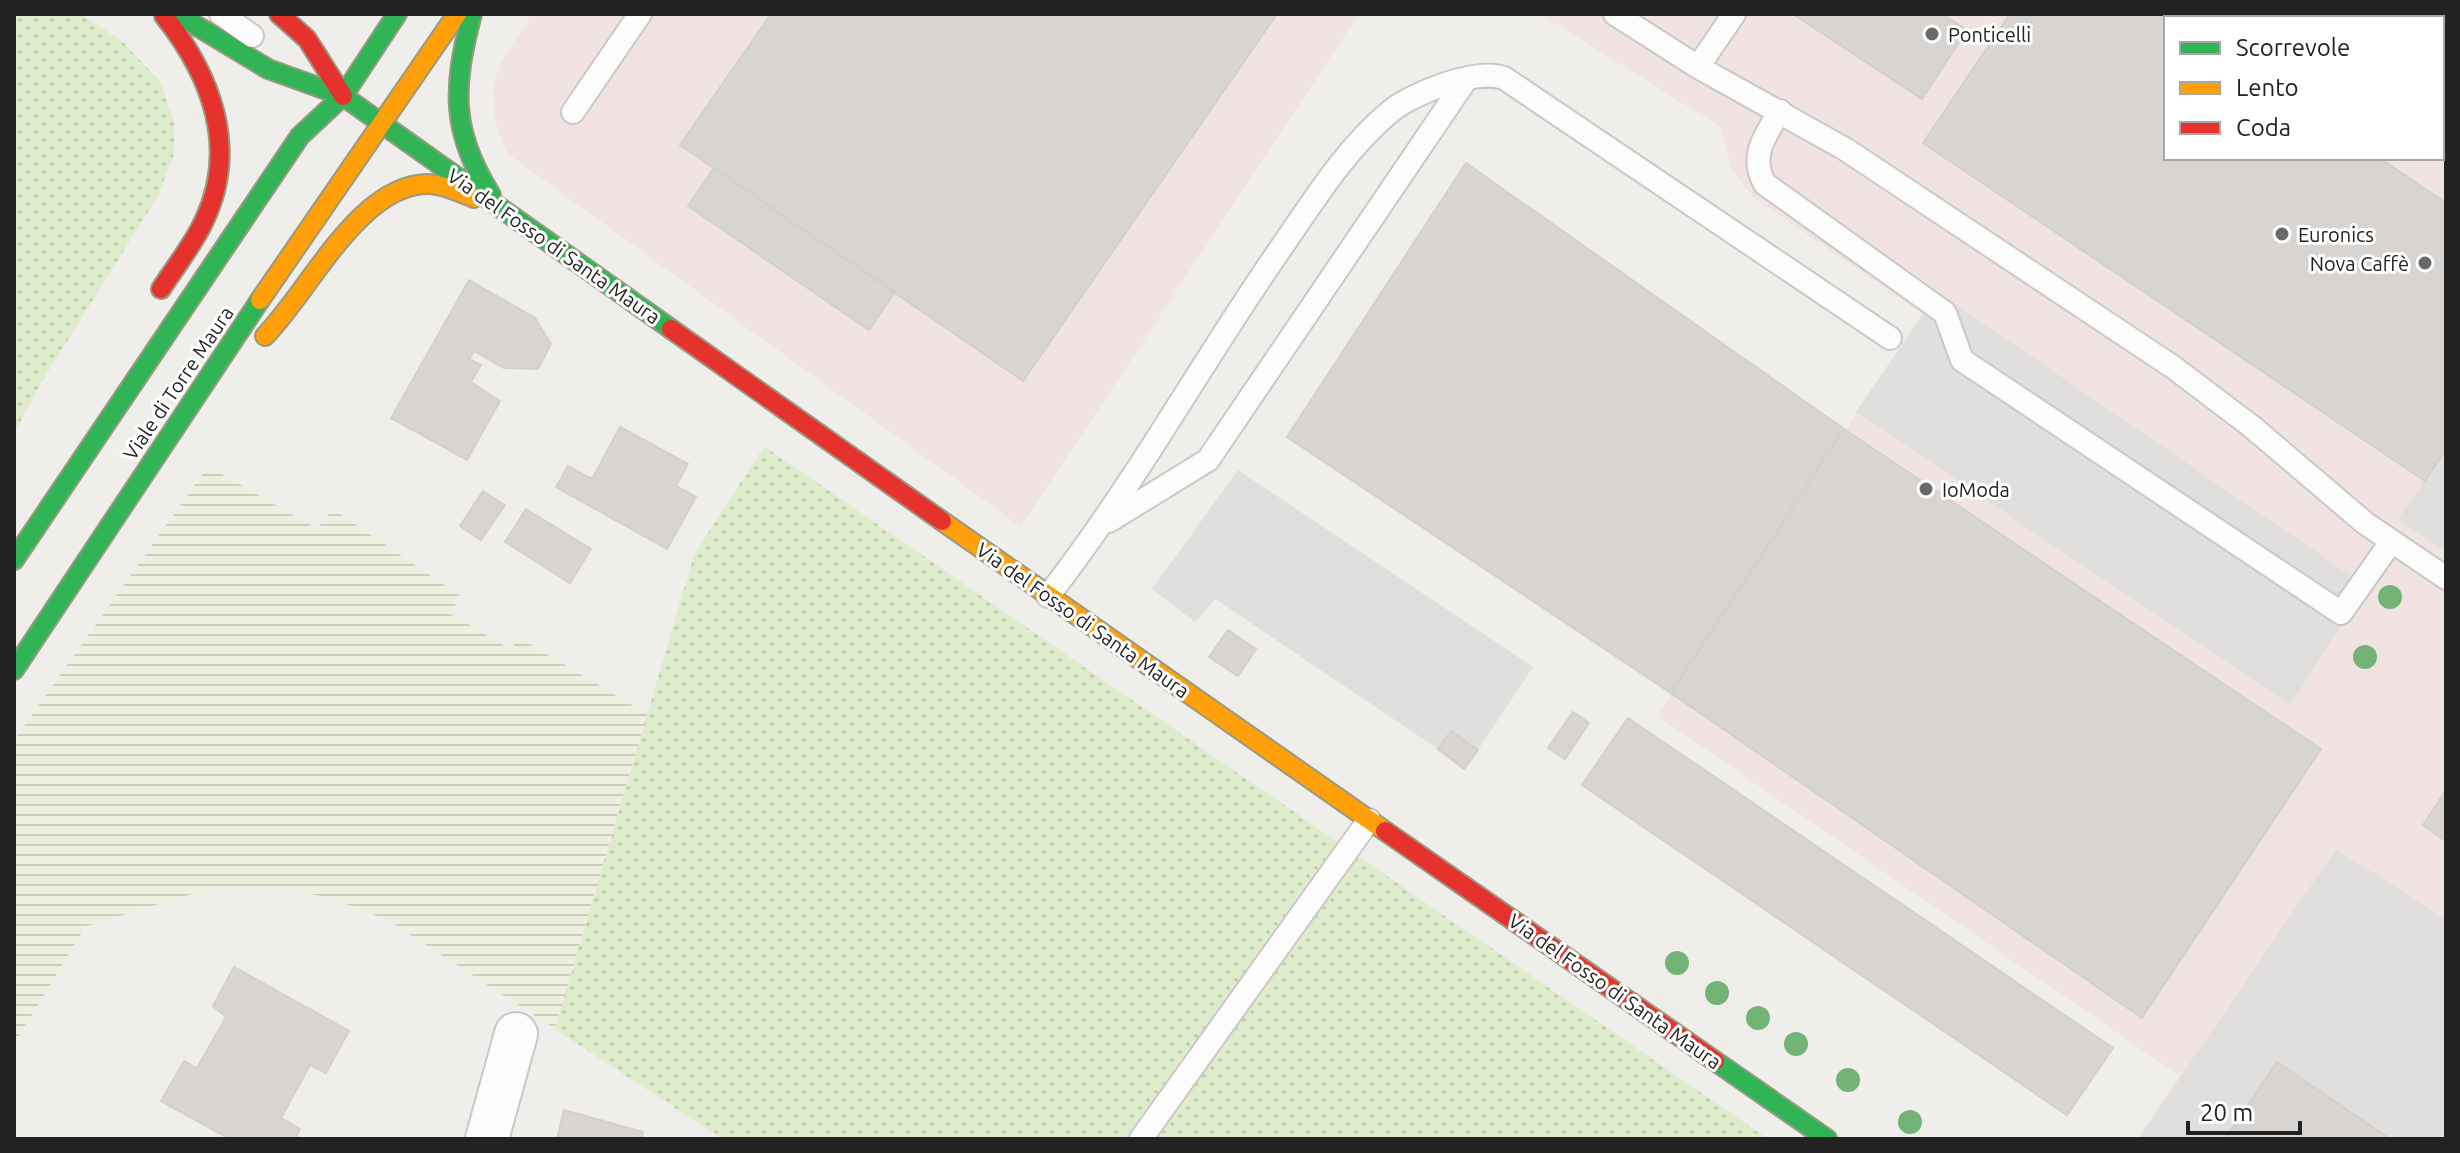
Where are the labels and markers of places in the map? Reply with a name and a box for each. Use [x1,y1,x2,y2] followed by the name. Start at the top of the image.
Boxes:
[1948,23,2031,46] place label: Ponticelli
[1923,25,1941,43] marker: Ponticelli
[2298,223,2374,246] place label: Euronics
[2273,225,2291,243] marker: Euronics
[2310,252,2409,275] place label: Nova Caffè
[2416,254,2434,272] marker: Nova Caffè
[1942,478,2010,501] place label: IoModa
[1917,480,1935,498] marker: IoModa

